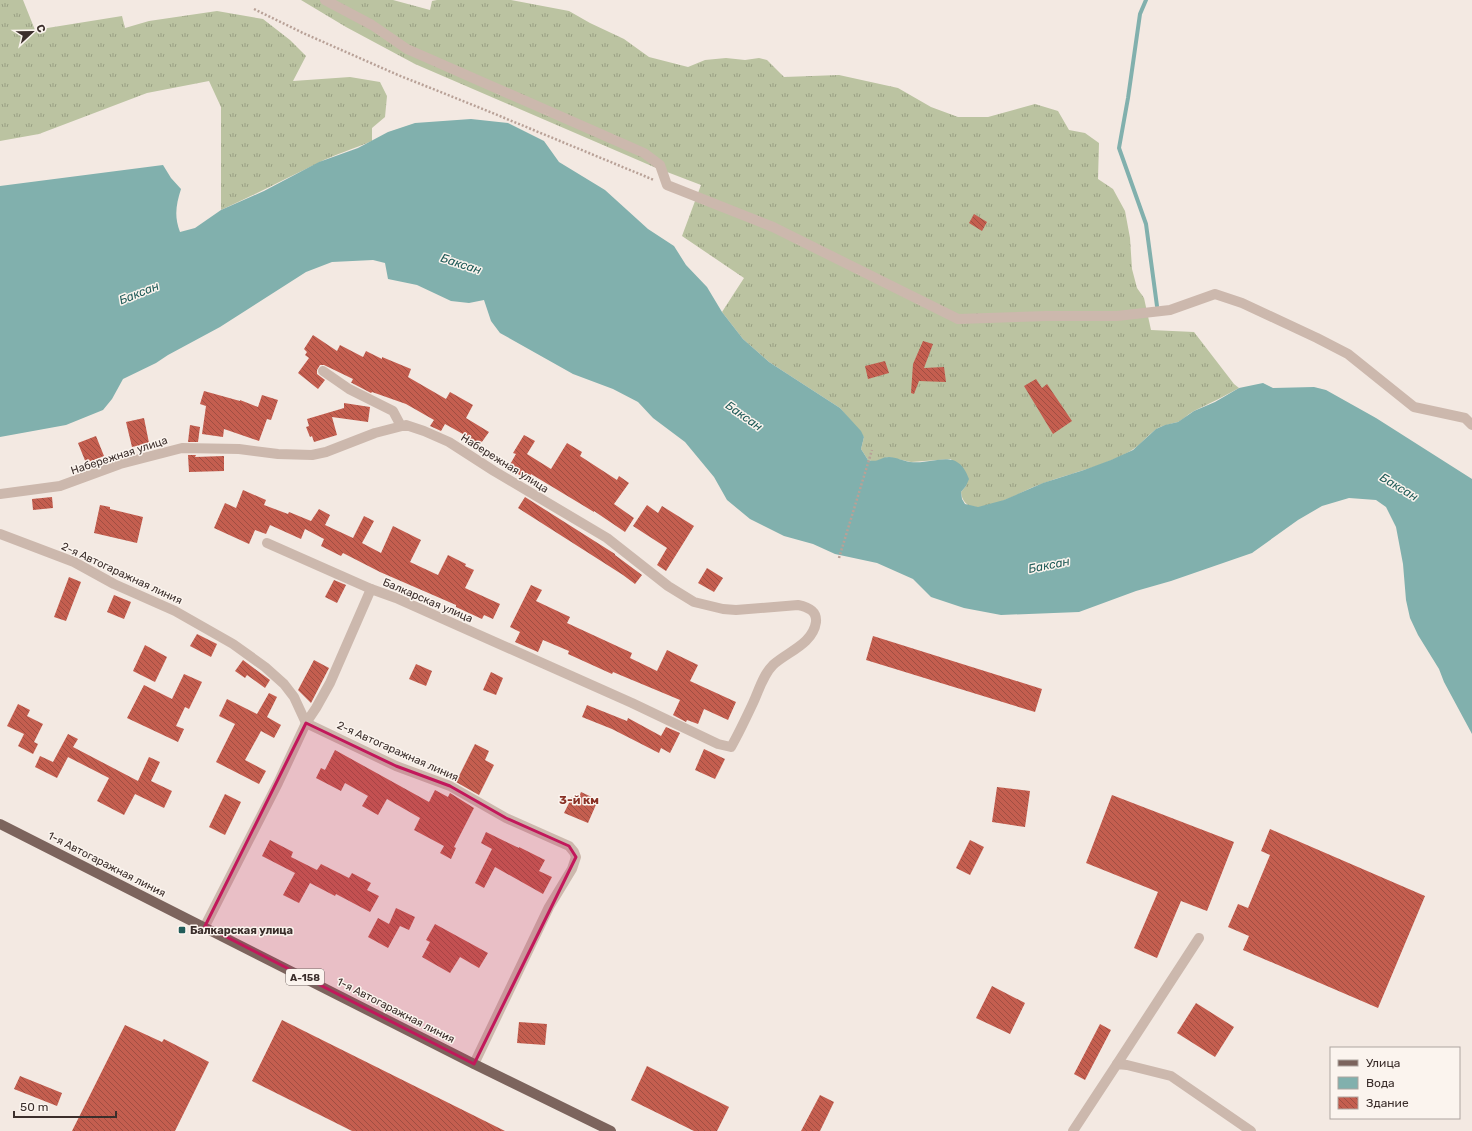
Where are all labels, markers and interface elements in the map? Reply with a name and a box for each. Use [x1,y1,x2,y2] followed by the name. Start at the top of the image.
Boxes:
[12,12,52,52] north arrow
[33,22,48,35] text: С
[439,251,484,277] water label: Баксан
[117,278,162,307] water label: Баксан
[723,398,766,434] water label: Баксан
[458,431,551,496] street label: Набережная улица
[69,434,169,477] street label: Набережная улица
[1378,470,1421,504] water label: Баксан
[59,540,184,607] street label: 2-я Автогаражная линия
[1027,554,1071,576] water label: Баксан
[381,576,475,625] street label: Балкарская улица
[335,719,461,784] street label: 2-я Автогаражная линия
[559,793,599,807] district label: 3-й км
[46,829,168,900] street label: 1-я Автогаражная линия
[190,924,293,937] place label: Балкарская улица
[177,925,187,935] marker: Балкарская улица
[286,969,324,985] road number: А-158
[335,975,457,1046] street label: 1-я Автогаражная линия
[1330,1047,1460,1119] legend
[1366,1056,1400,1070] text: Улица
[1366,1076,1395,1090] text: Вода
[14,1093,116,1119] scale bar
[1366,1096,1409,1110] text: Здание
[20,1100,48,1114] text: 50 m

